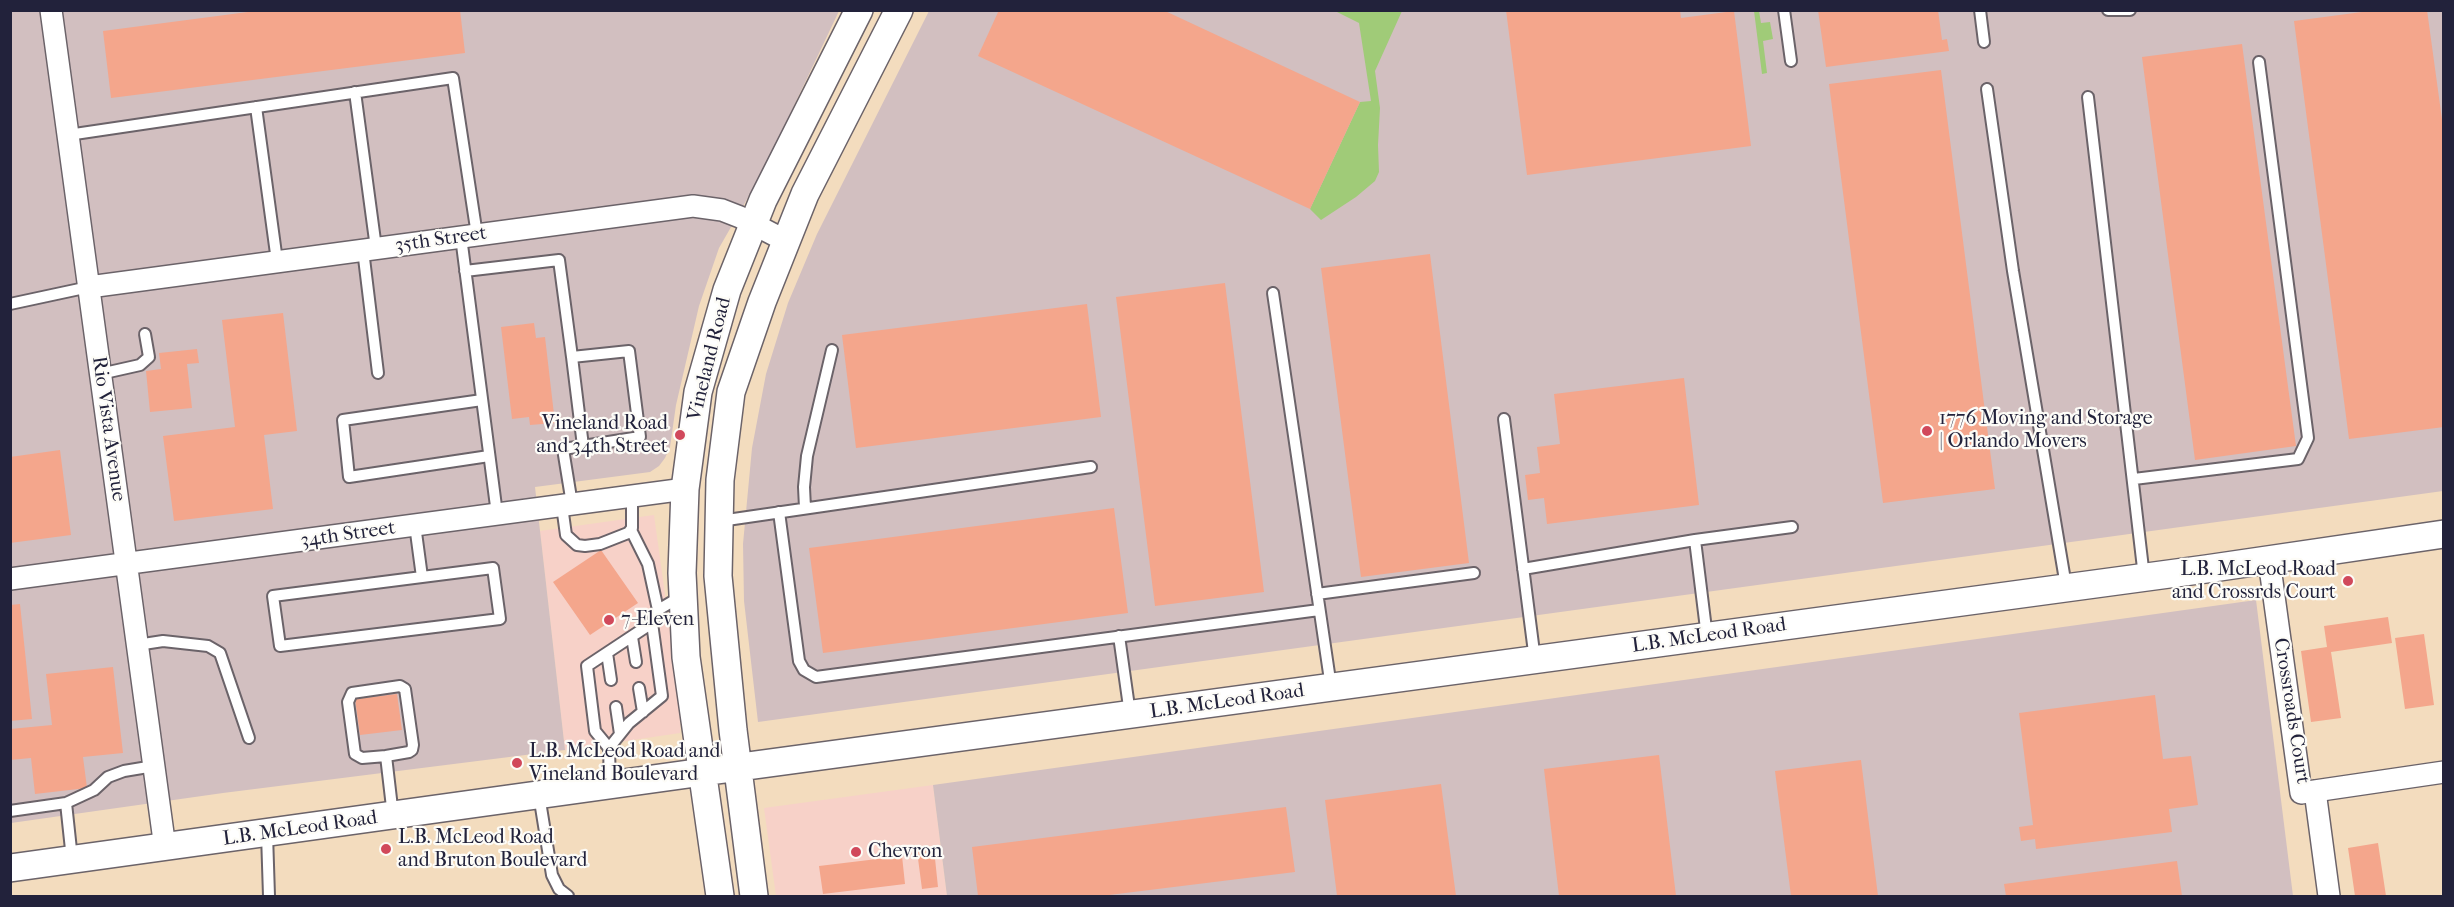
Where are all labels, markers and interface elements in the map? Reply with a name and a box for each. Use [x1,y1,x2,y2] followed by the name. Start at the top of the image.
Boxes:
[394,222,488,258] street label: 35th Street
[683,295,737,423] street label: Vineland Road
[86,355,130,503] street label: Rio Vista Avenue
[1939,407,2153,454] place label: 1776 Moving and Storage | Orlando Movers
[537,412,668,459] place label: Vineland Road and 34th Street
[1920,424,1934,438] marker: 1776 Moving and Storage | Orlando Movers
[673,428,687,442] marker: Vineland Road and 34th Street
[299,516,397,554] street label: 34th Street
[2172,558,2336,605] place label: L.B. McLeod Road and Crossrds Court
[2341,574,2355,588] marker: L.B. McLeod Road and Crossrds Court
[621,608,694,632] place label: 7-Eleven
[602,613,616,627] marker: 7-Eleven
[1630,613,1788,659] street label: L.B. McLeod Road
[2268,636,2314,786] street label: Crossroads Court
[1148,679,1306,725] street label: L.B. McLeod Road
[529,740,721,787] place label: L.B. McLeod Road and Vineland Boulevard
[510,756,524,770] marker: L.B. McLeod Road and Vineland Boulevard
[221,806,379,852] street label: L.B. McLeod Road
[398,826,587,873] place label: L.B. McLeod Road and Bruton Boulevard
[868,840,942,864] place label: Chevron
[379,842,393,856] marker: L.B. McLeod Road and Bruton Boulevard
[849,845,863,859] marker: Chevron

